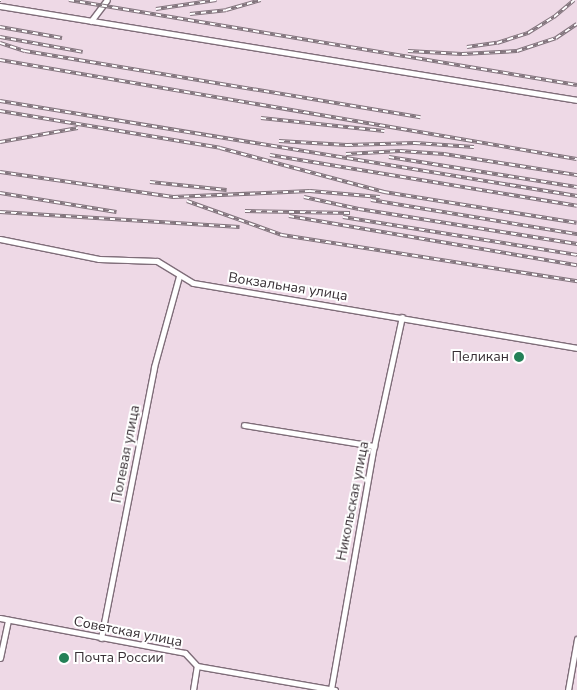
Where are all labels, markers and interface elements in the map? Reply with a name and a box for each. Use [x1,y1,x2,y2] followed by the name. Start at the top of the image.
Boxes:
[227,269,349,305] street label: Вокзальная улица
[451,349,509,365] place label: Пеликан
[513,351,525,363] marker: Пеликан
[108,404,144,504] street label: Полевая улица
[333,440,373,562] street label: Никольская улица
[72,613,184,651] street label: Советская улица
[74,650,164,666] place label: Почта России
[58,652,70,664] marker: Почта России

